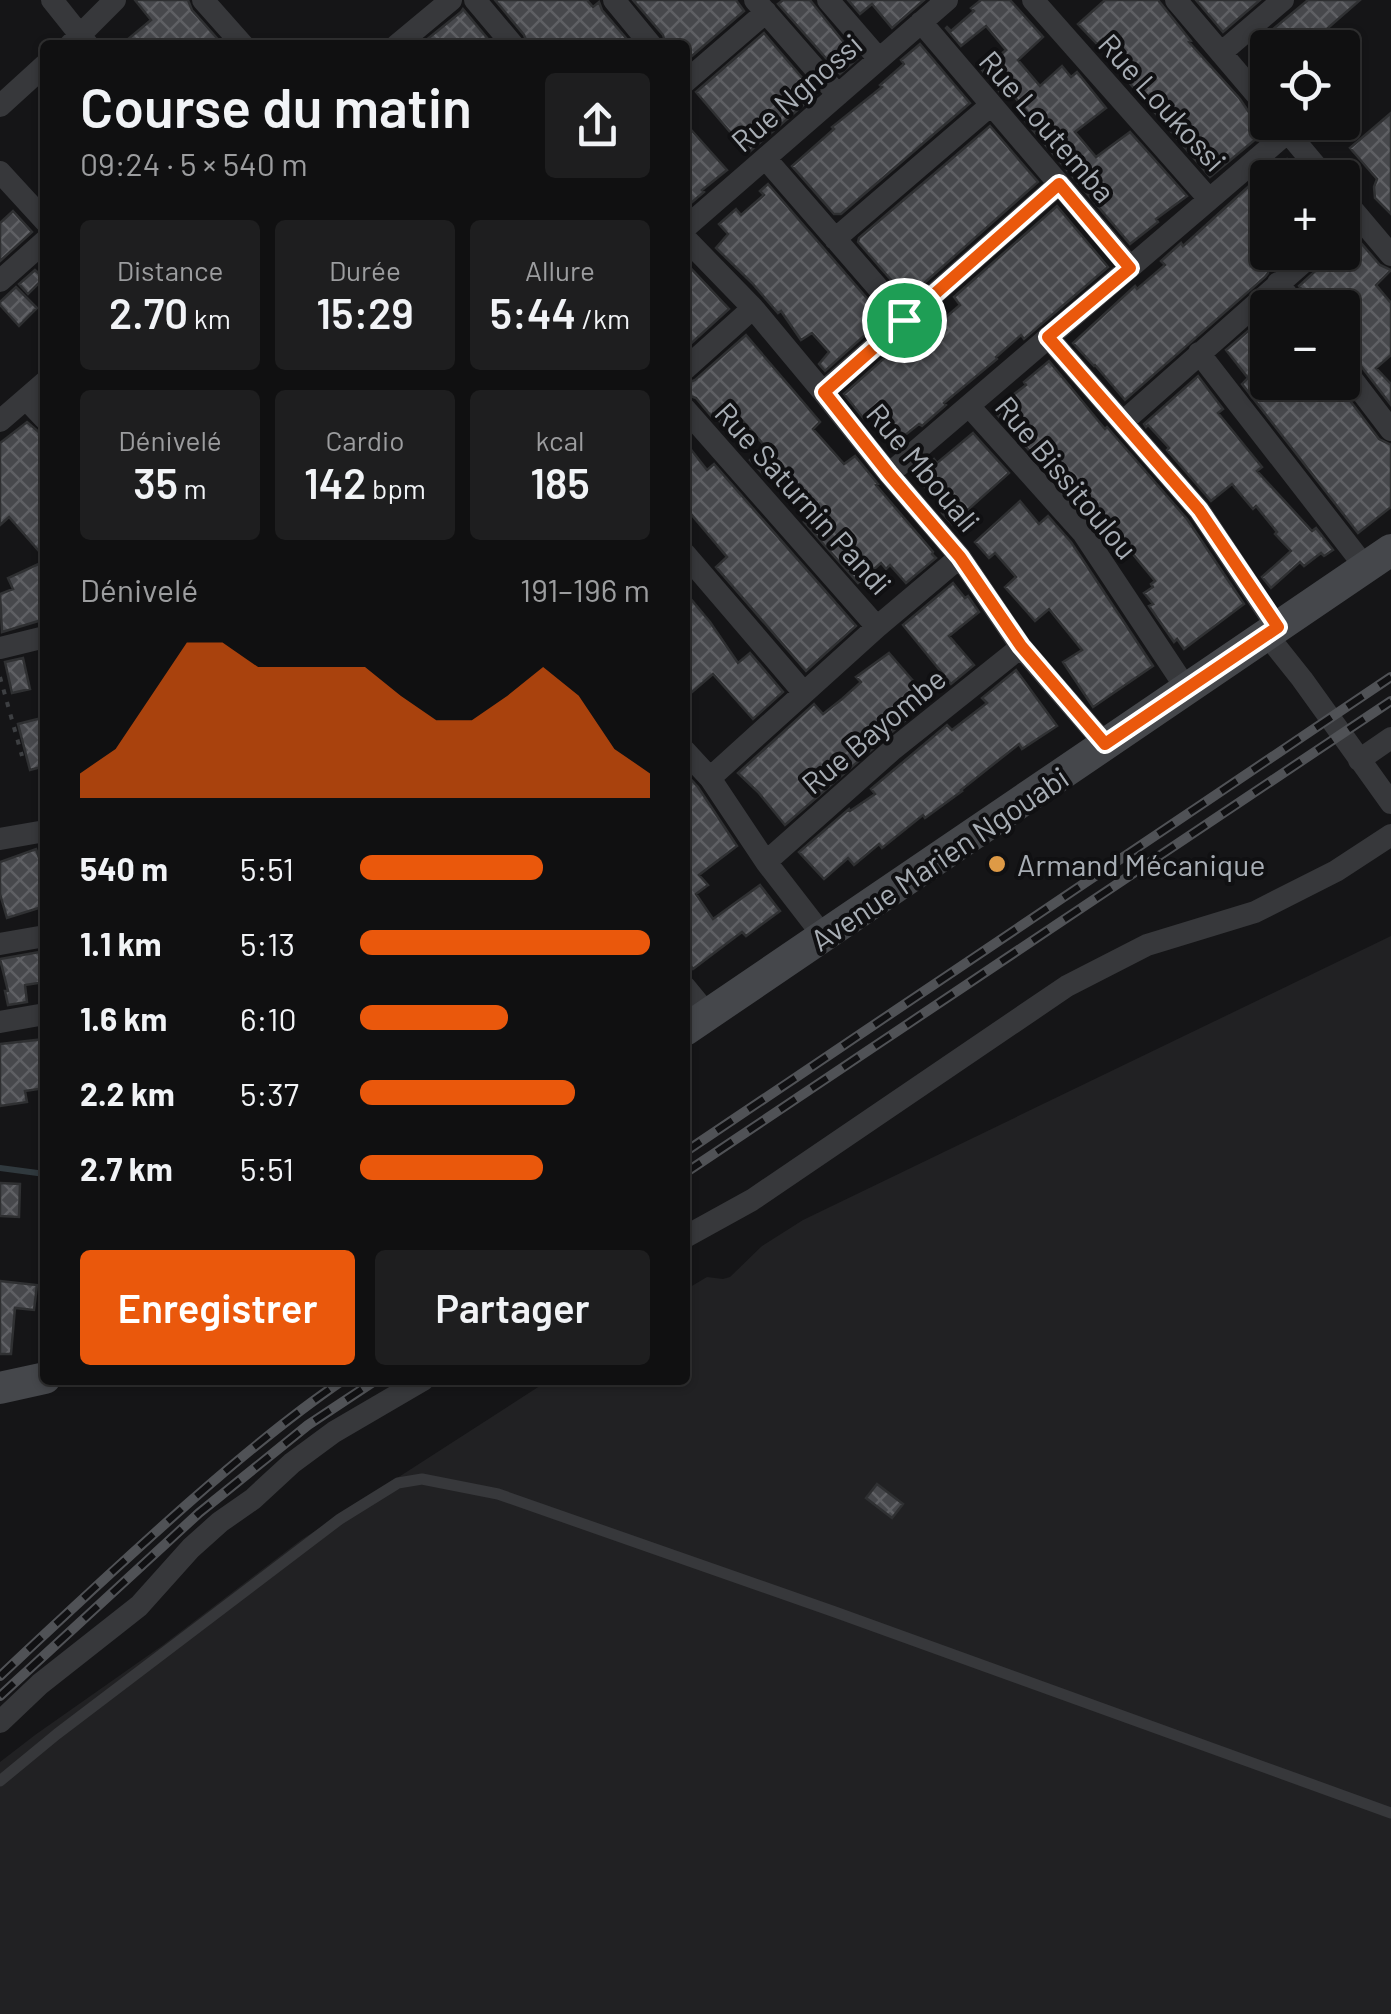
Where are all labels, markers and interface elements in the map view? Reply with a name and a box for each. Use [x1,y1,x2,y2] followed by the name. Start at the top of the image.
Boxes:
[723,26,869,158] street label: Rue Ngnossi
[1092,26,1234,178] street label: Rue Loukossi
[1250,30,1360,400] map controls
[1250,30,1360,140] button: locate
[972,43,1124,209] street label: Rue Loutemba
[80,73,472,139] text: Course du matin
[545,73,650,178] button: share
[80,144,308,182] text: 09:24 · 5 × 540 m
[1250,160,1360,270] button: +
[117,253,223,287] text: Distance
[329,253,401,287] text: Durée
[525,253,595,287] text: Allure
[862,278,947,363] pin
[109,287,188,337] text: 2.70
[316,287,414,337] text: 15:29
[490,287,576,337] text: 5:44
[1250,290,1360,400] button: −
[877,293,932,348] icon: arrive
[188,301,231,335] text: km
[576,301,630,335] text: /km
[989,388,1145,566] street label: Rue Bissitoulou
[708,395,900,601] street label: Rue Saturnin Pandi
[860,396,988,538] street label: Rue Mbouali
[118,423,222,457] text: Dénivelé
[326,423,404,457] text: Cardio
[536,423,584,457] text: kcal
[133,457,178,507] text: 35
[304,457,367,507] text: 142
[530,457,590,507] text: 185
[178,471,207,505] text: m
[367,471,426,505] text: bpm
[80,570,198,608] text: Dénivelé
[520,570,650,608] text: 191–196 m
[794,659,952,801] street label: Rue Bayombe
[803,758,1075,958] street label: Avenue Marien Ngouabi
[1017,846,1265,882] place label: Armand Mécanique
[80,849,168,887] text: 540 m
[240,849,294,887] text: 5:51
[986,853,1008,875] marker: Armand Mécanique
[80,924,161,962] text: 1.1 km
[240,924,295,962] text: 5:13
[80,999,167,1037] text: 1.6 km
[240,999,297,1037] text: 6:10
[80,1074,175,1112] text: 2.2 km
[240,1074,299,1112] text: 5:37
[80,1149,173,1187] text: 2.7 km
[240,1149,294,1187] text: 5:51
[80,1250,355,1365] button: Enregistrer
[375,1250,650,1365] button: Partager

